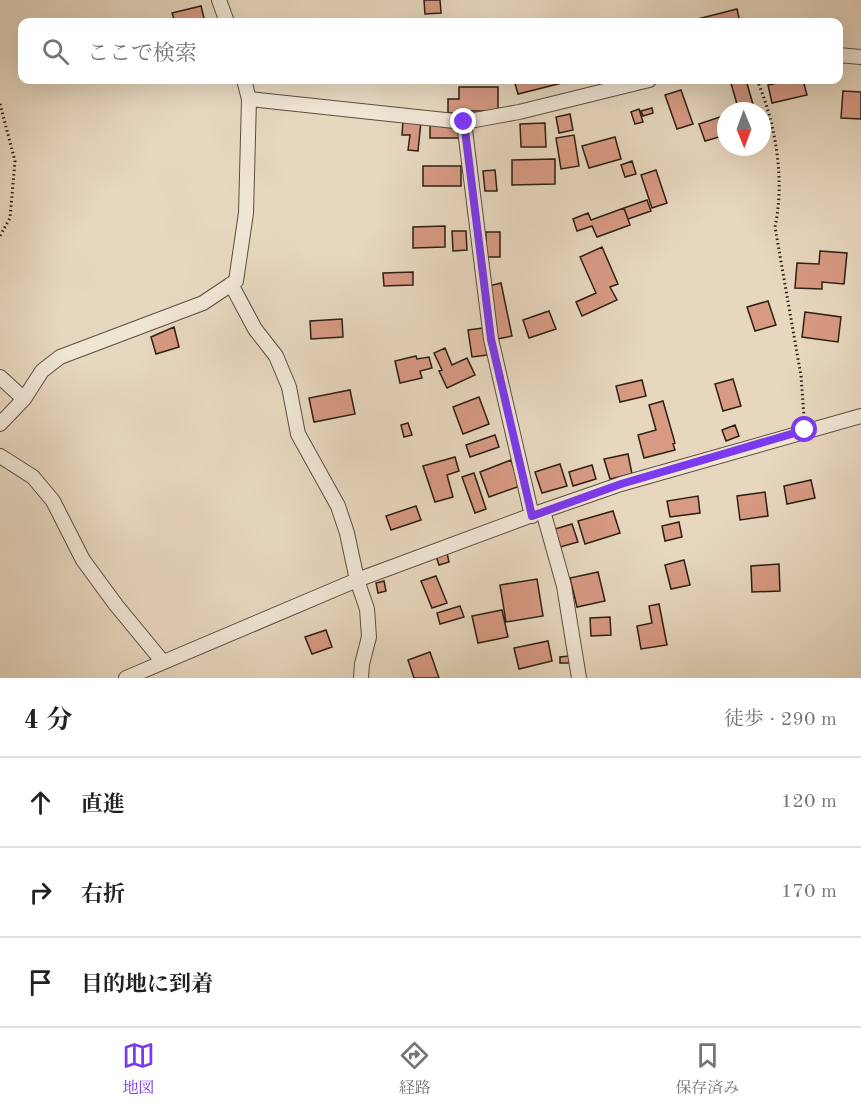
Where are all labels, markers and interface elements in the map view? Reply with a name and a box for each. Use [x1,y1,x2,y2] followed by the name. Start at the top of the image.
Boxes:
[18,18,843,84] search box
[39,35,72,68] icon: search
[87,43,197,65] text: ここで検索
[717,102,771,156] north arrow
[450,108,476,134] route end
[791,416,817,442] route start
[24,708,72,734] text: 4 分
[724,710,837,730] text: 徒歩 · 290 m
[24,786,57,819] icon: ahead
[781,792,837,812] text: 120 m
[81,794,125,816] text: 直進
[24,876,57,909] icon: right
[781,882,837,902] text: 170 m
[81,884,125,906] text: 右折
[24,966,57,999] icon: arrive
[81,974,213,996] text: 目的地に到着
[122,1039,155,1099] tab: 地図
[398,1039,431,1099] tab: 経路
[675,1039,739,1099] tab: 保存済み

